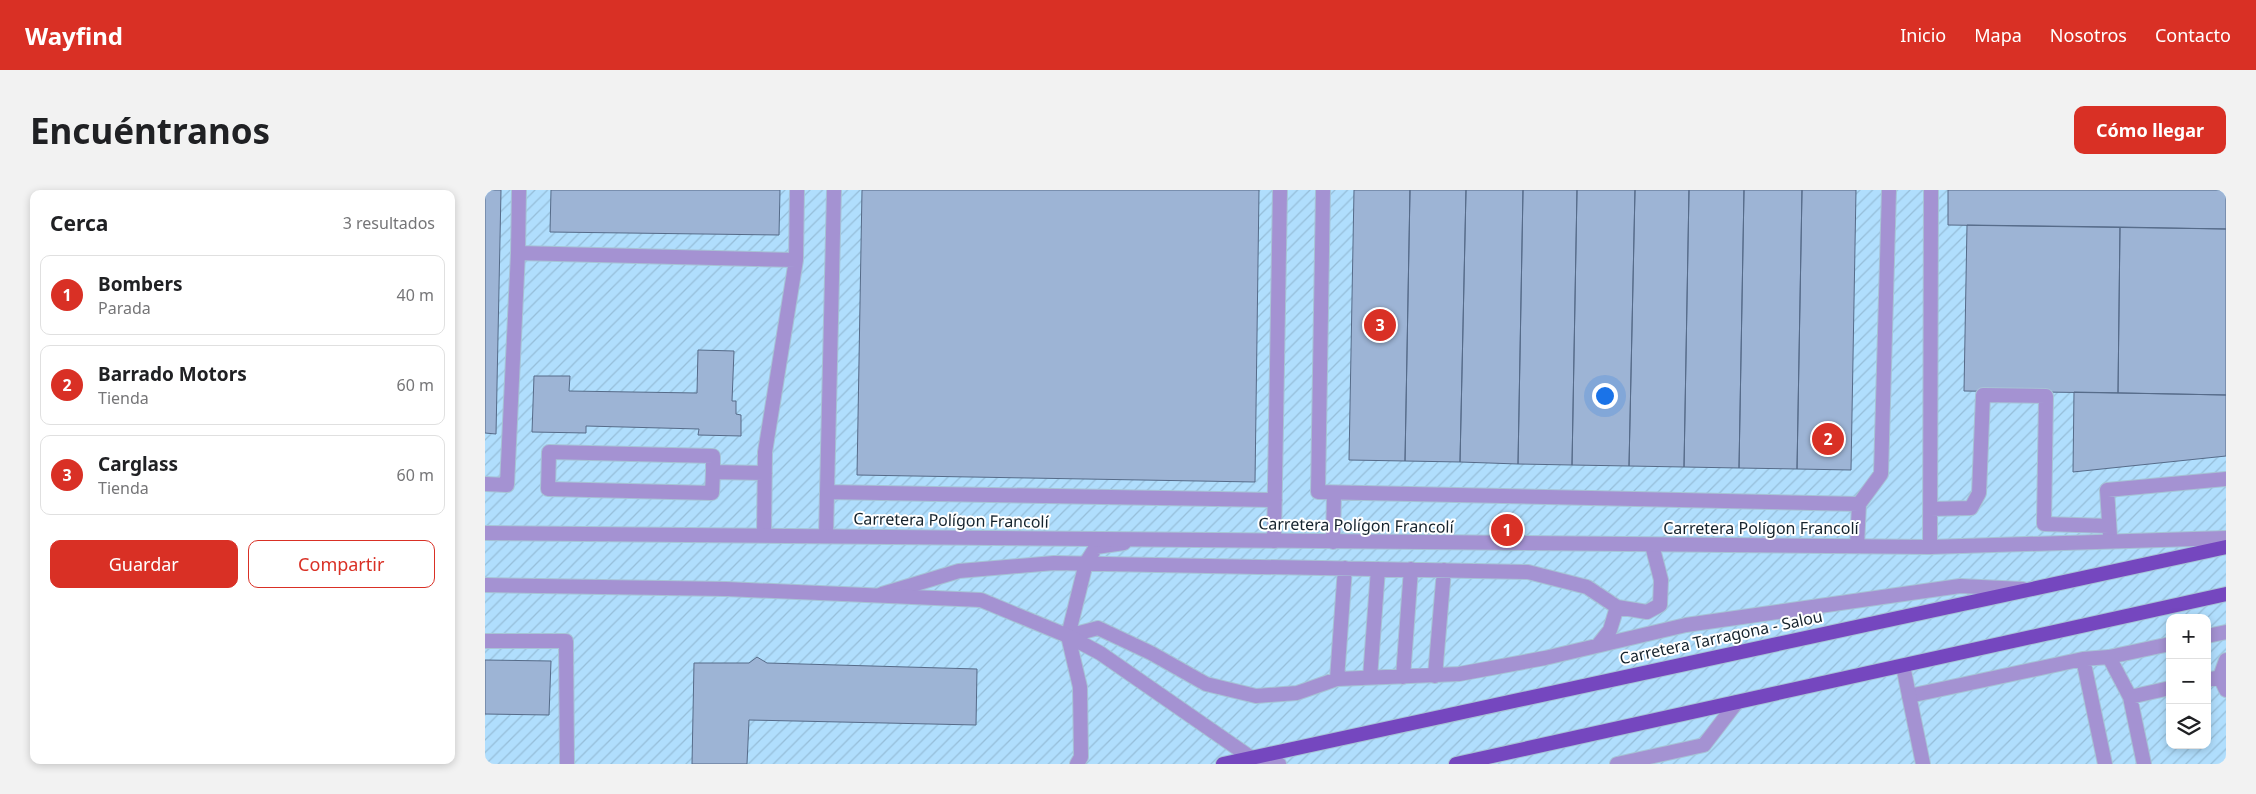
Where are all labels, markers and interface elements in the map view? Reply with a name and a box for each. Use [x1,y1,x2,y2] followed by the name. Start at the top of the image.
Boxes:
[25,19,123,52] text: Wayfind
[1900,23,1946,47] text: Inicio
[1974,23,2022,47] text: Mapa
[2050,23,2127,47] text: Nosotros
[2155,23,2231,47] text: Contacto
[2074,106,2226,154] button: Cómo llegar
[30,107,270,154] text: Encuéntranos
[50,209,108,237] text: Cerca
[343,212,435,234] text: 3 resultados
[98,271,182,297] text: Bombers
[62,284,72,306] text: 1
[397,284,434,306] text: 40 m
[98,297,151,319] text: Parada
[1364,306,1396,344] pin: 3
[98,361,247,387] text: Barrado Motors
[62,374,72,396] text: 2
[397,374,434,396] text: 60 m
[1592,383,1618,409] your location
[98,387,149,409] text: Tienda
[1812,420,1844,458] pin: 2
[98,451,178,477] text: Carglass
[62,464,72,486] text: 3
[397,464,434,486] text: 60 m
[98,477,149,499] text: Tienda
[853,507,1050,533] street label: Carretera Polígon Francolí
[1491,511,1523,549] pin: 1
[1258,512,1455,538] street label: Carretera Polígon Francolí
[1663,517,1860,539] street label: Carretera Polígon Francolí
[50,540,238,588] button: Guardar
[248,540,435,588] button: Compartir
[1617,605,1825,669] street label: Carretera Tarragona - Salou
[2166,614,2211,749] map controls
[2166,614,2211,659] button: +
[2166,659,2211,704] button: −
[2166,704,2211,749] button: layers

